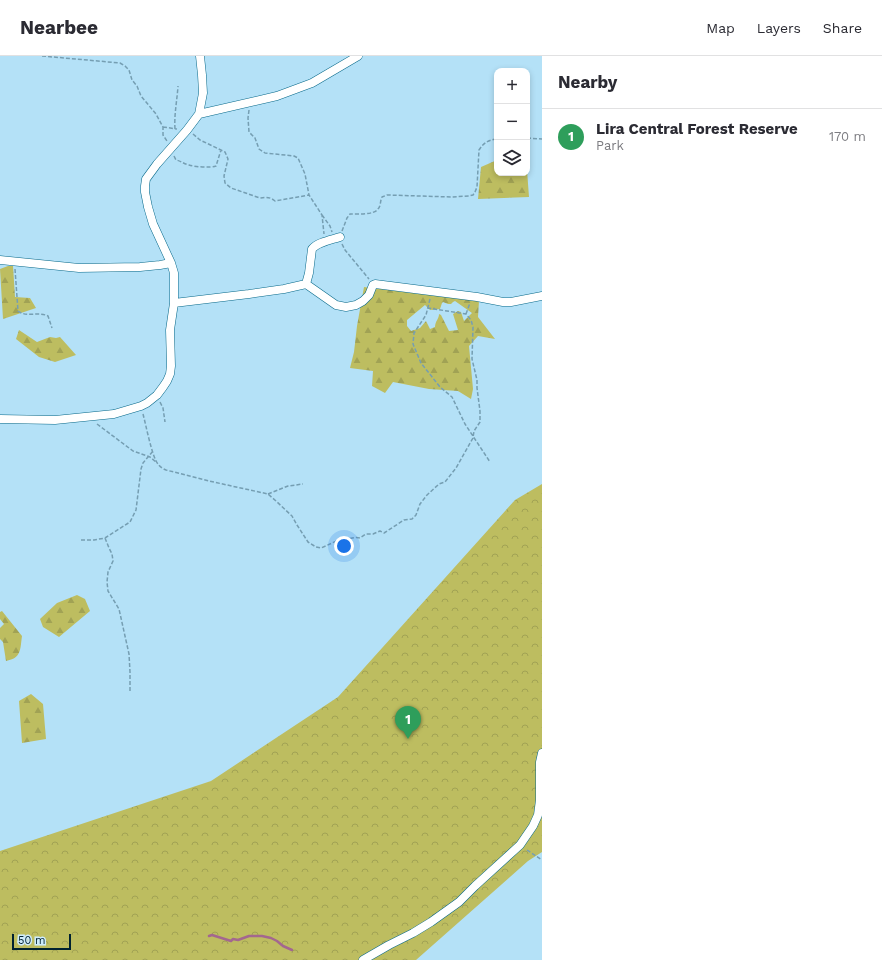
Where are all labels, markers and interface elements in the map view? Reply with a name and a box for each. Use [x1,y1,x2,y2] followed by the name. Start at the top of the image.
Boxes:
[20,16,98,39] text: Nearbee
[706,20,735,36] text: Map
[757,20,801,36] text: Layers
[823,20,862,36] text: Share
[494,68,530,176] map controls
[494,68,530,104] button: +
[558,72,617,92] text: Nearby
[494,104,530,140] button: −
[596,120,798,138] text: Lira Central Forest Reserve
[568,129,574,144] text: 1
[829,129,866,144] text: 170 m
[596,138,624,153] text: Park
[494,140,530,176] button: layers
[334,536,354,556] your location
[395,706,421,739] pin: 1
[12,932,71,951] scale bar
[18,934,45,947] text: 50 m

